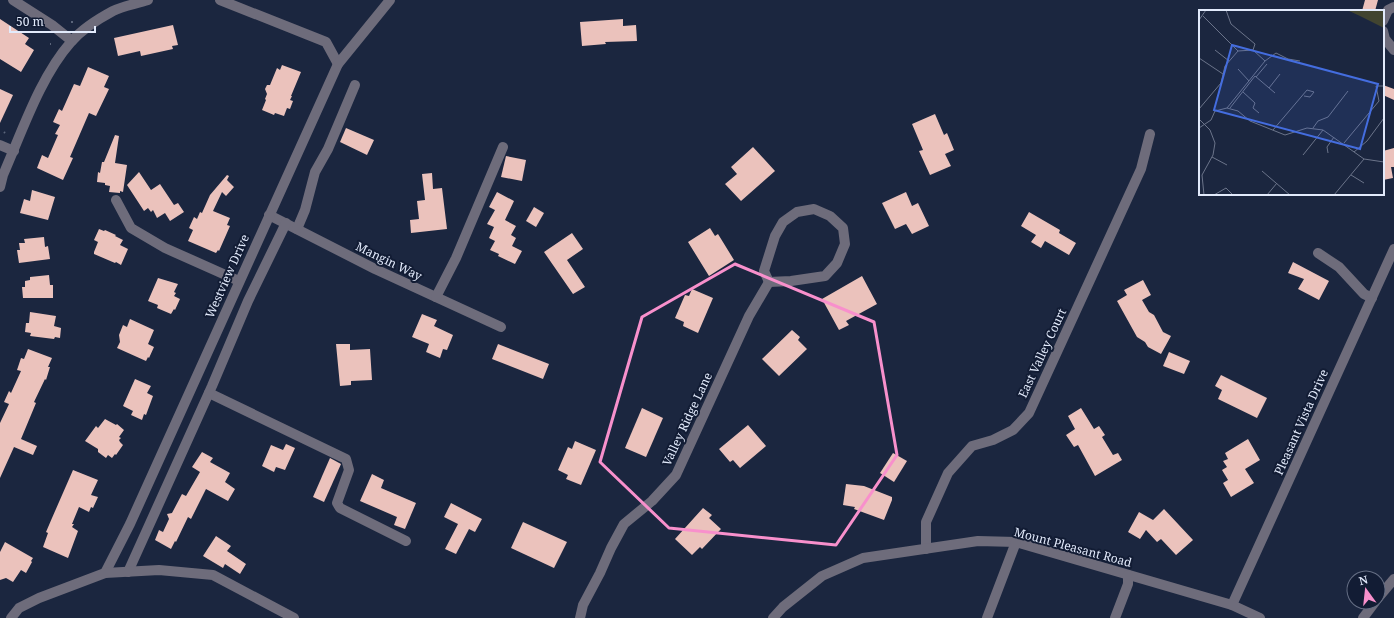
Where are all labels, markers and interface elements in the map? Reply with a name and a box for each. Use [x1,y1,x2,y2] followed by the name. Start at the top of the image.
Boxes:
[10,8,95,34] scale bar
[1199,10,1384,195] inset map
[16,13,44,30] text: 50 m
[201,231,253,321] street label: Westview Drive
[353,238,425,284] street label: Mangin Way
[1014,306,1070,400] street label: East Valley Court
[1270,366,1332,478] street label: Pleasant Vista Drive
[658,369,716,469] street label: Valley Ridge Lane
[1012,523,1134,571] street label: Mount Pleasant Road
[1346,570,1386,610] north arrow
[1357,571,1370,588] text: N

